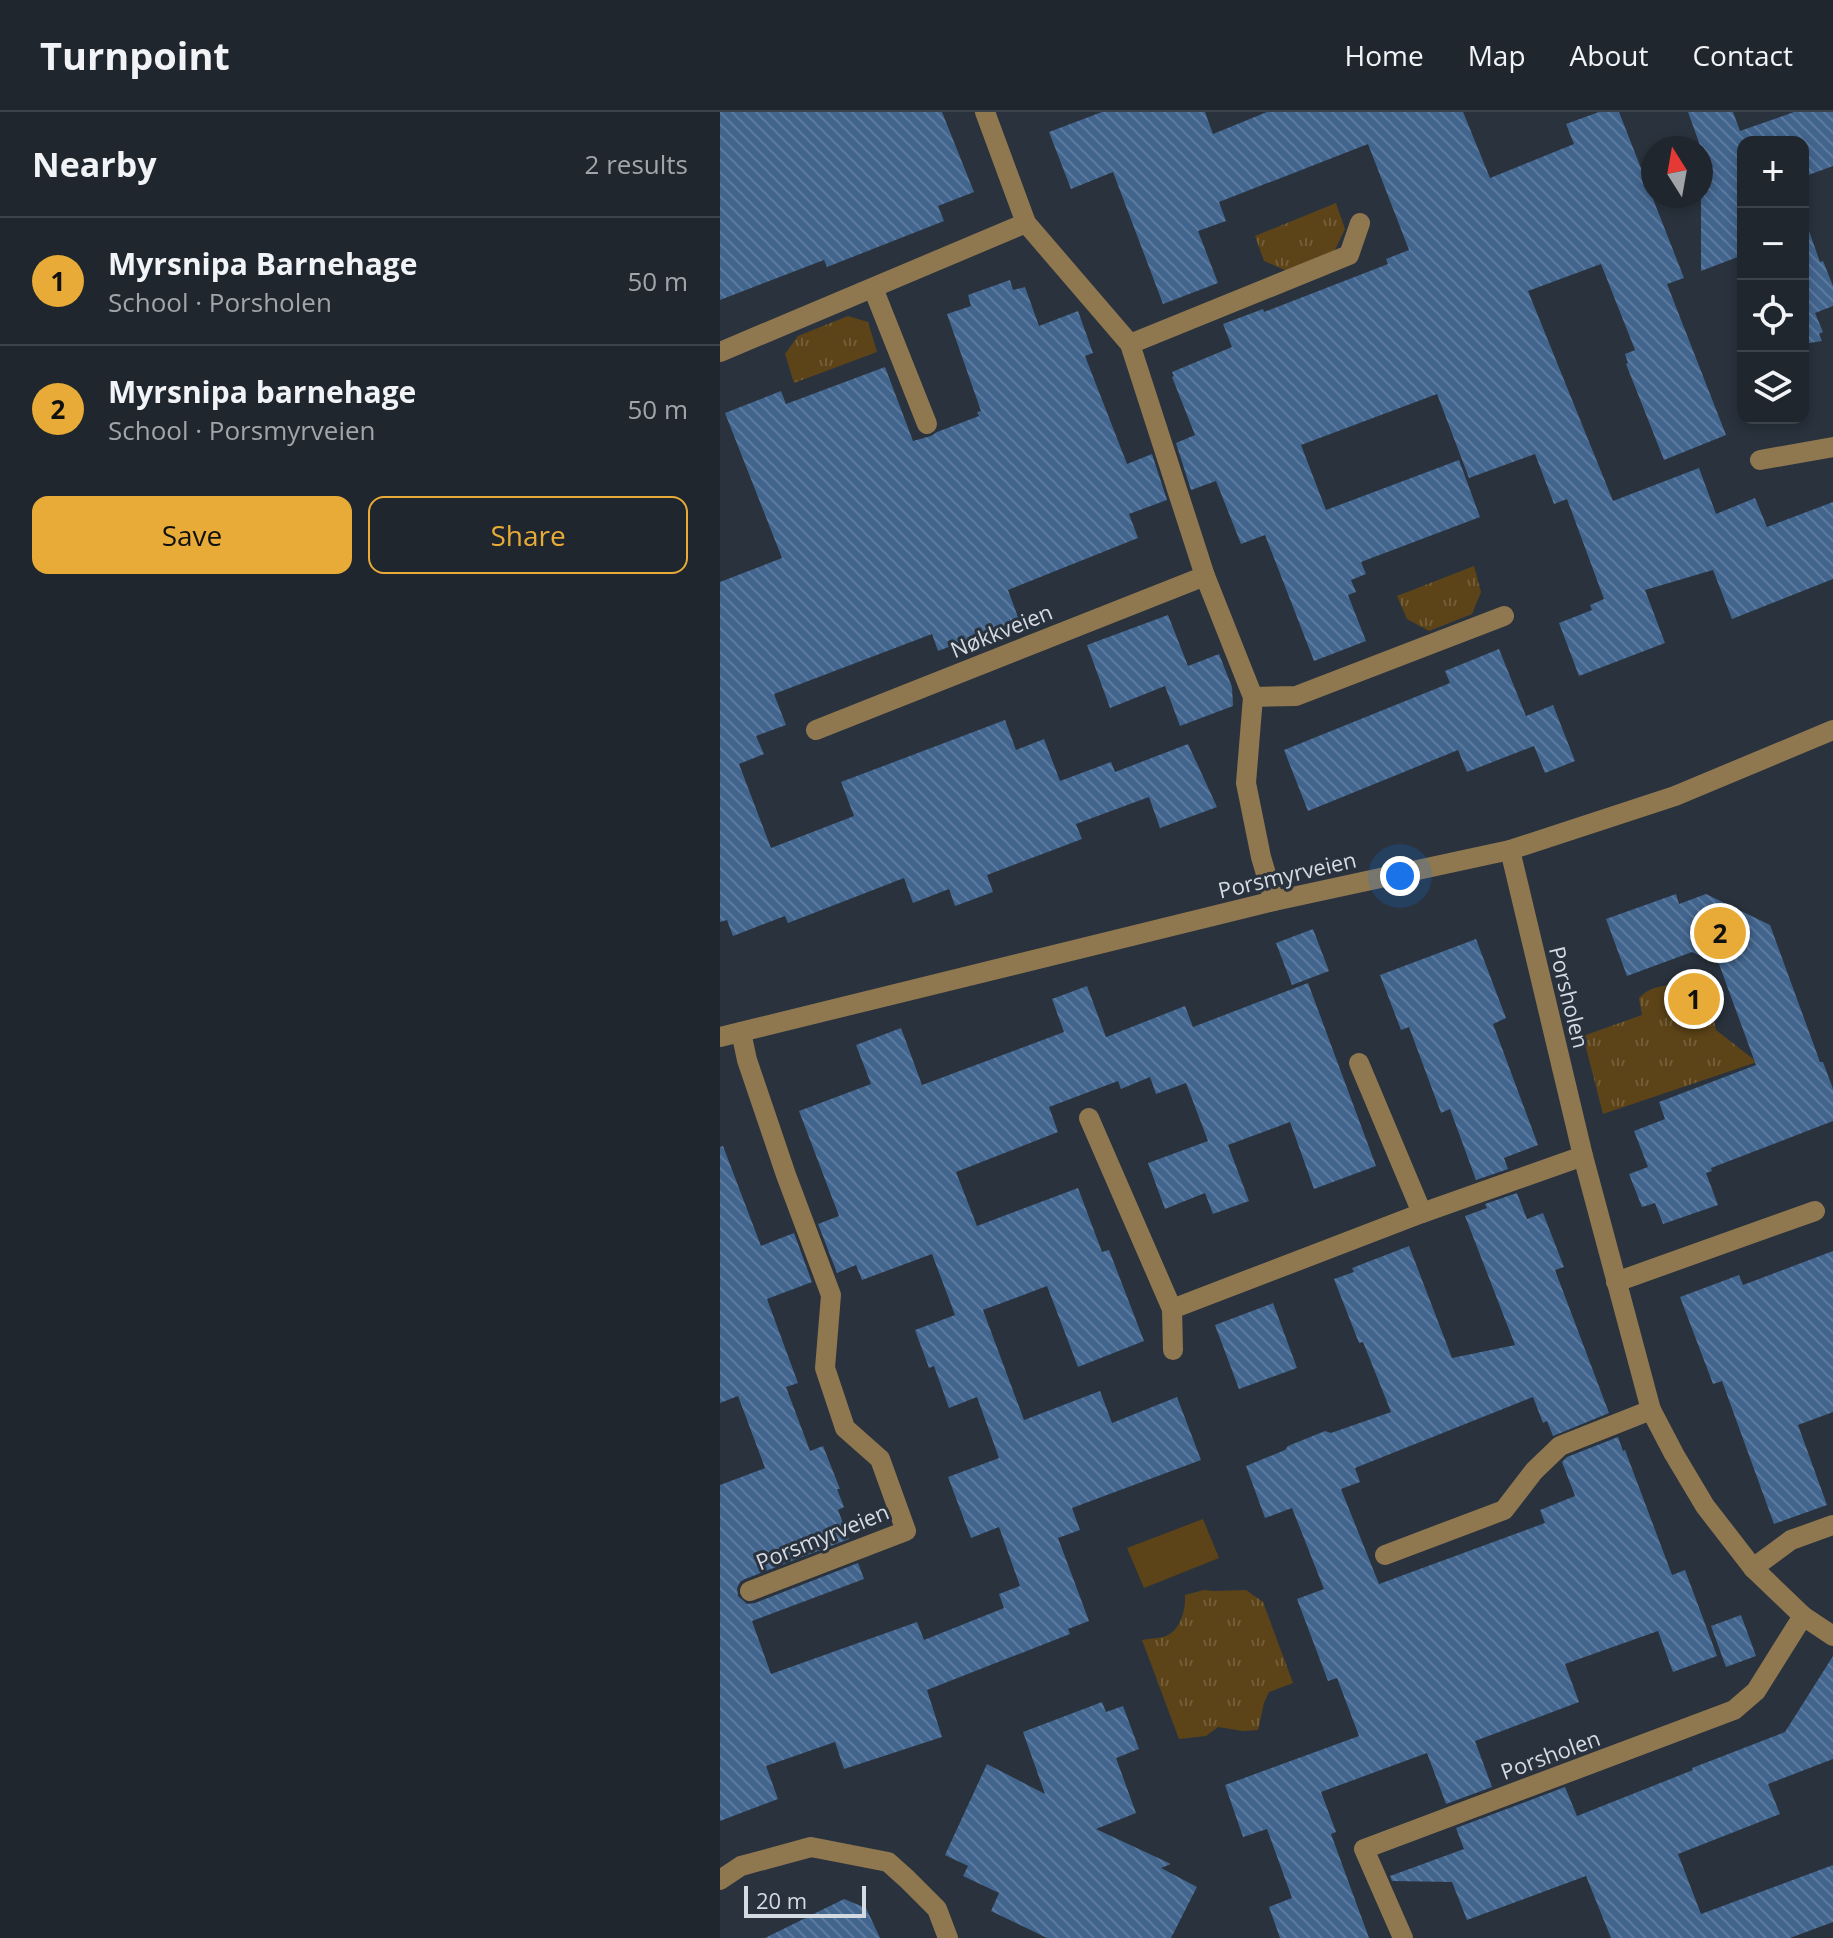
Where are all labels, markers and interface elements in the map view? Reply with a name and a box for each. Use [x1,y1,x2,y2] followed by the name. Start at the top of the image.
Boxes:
[40,29,230,81] text: Turnpoint
[1345,36,1424,74] text: Home
[1468,36,1526,74] text: Map
[1570,36,1648,74] text: About
[1692,36,1793,74] text: Contact
[1641,136,1713,208] north arrow
[1737,136,1809,424] map controls
[1737,136,1809,208] button: +
[32,141,157,187] text: Nearby
[585,146,688,182] text: 2 results
[1737,208,1809,280] button: −
[108,243,418,284] text: Myrsnipa Barnehage
[51,263,65,299] text: 1
[627,263,688,299] text: 50 m
[1737,280,1809,352] button: locate
[108,284,332,320] text: School · Porsholen
[1737,352,1809,424] button: layers
[108,371,416,412] text: Myrsnipa barnehage
[51,391,65,427] text: 2
[627,391,688,427] text: 50 m
[108,412,376,448] text: School · Porsmyrveien
[32,496,352,574] button: Save
[368,496,688,574] button: Share
[945,596,1057,664] street label: Nøkkveien
[1215,844,1359,904] street label: Porsmyrveien
[1380,856,1420,896] your location
[1694,903,1746,963] pin: 2
[1543,943,1597,1051] street label: Porsholen
[1668,969,1720,1029] pin: 1
[751,1496,893,1576] street label: Porsmyrveien
[1496,1722,1604,1786] street label: Porsholen
[744,1882,866,1918] scale bar
[756,1885,807,1915] text: 20 m

